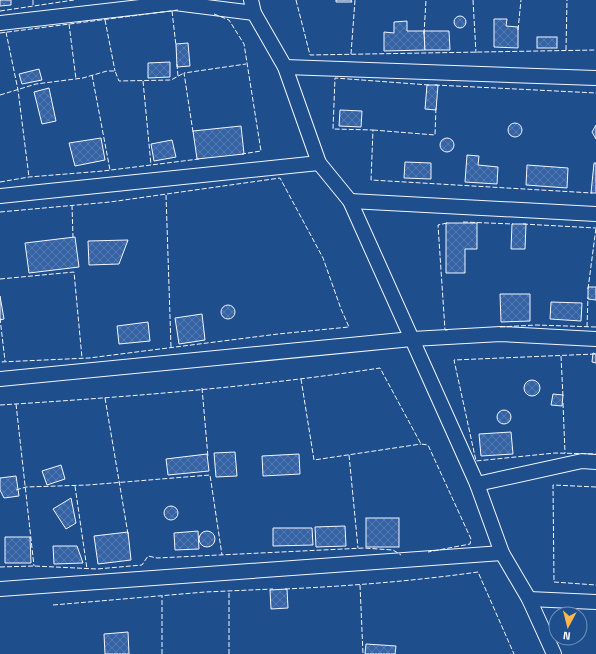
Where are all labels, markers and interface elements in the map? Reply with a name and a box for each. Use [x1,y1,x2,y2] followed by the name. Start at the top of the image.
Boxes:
[548,606,588,646] north arrow
[562,628,572,644] text: N

